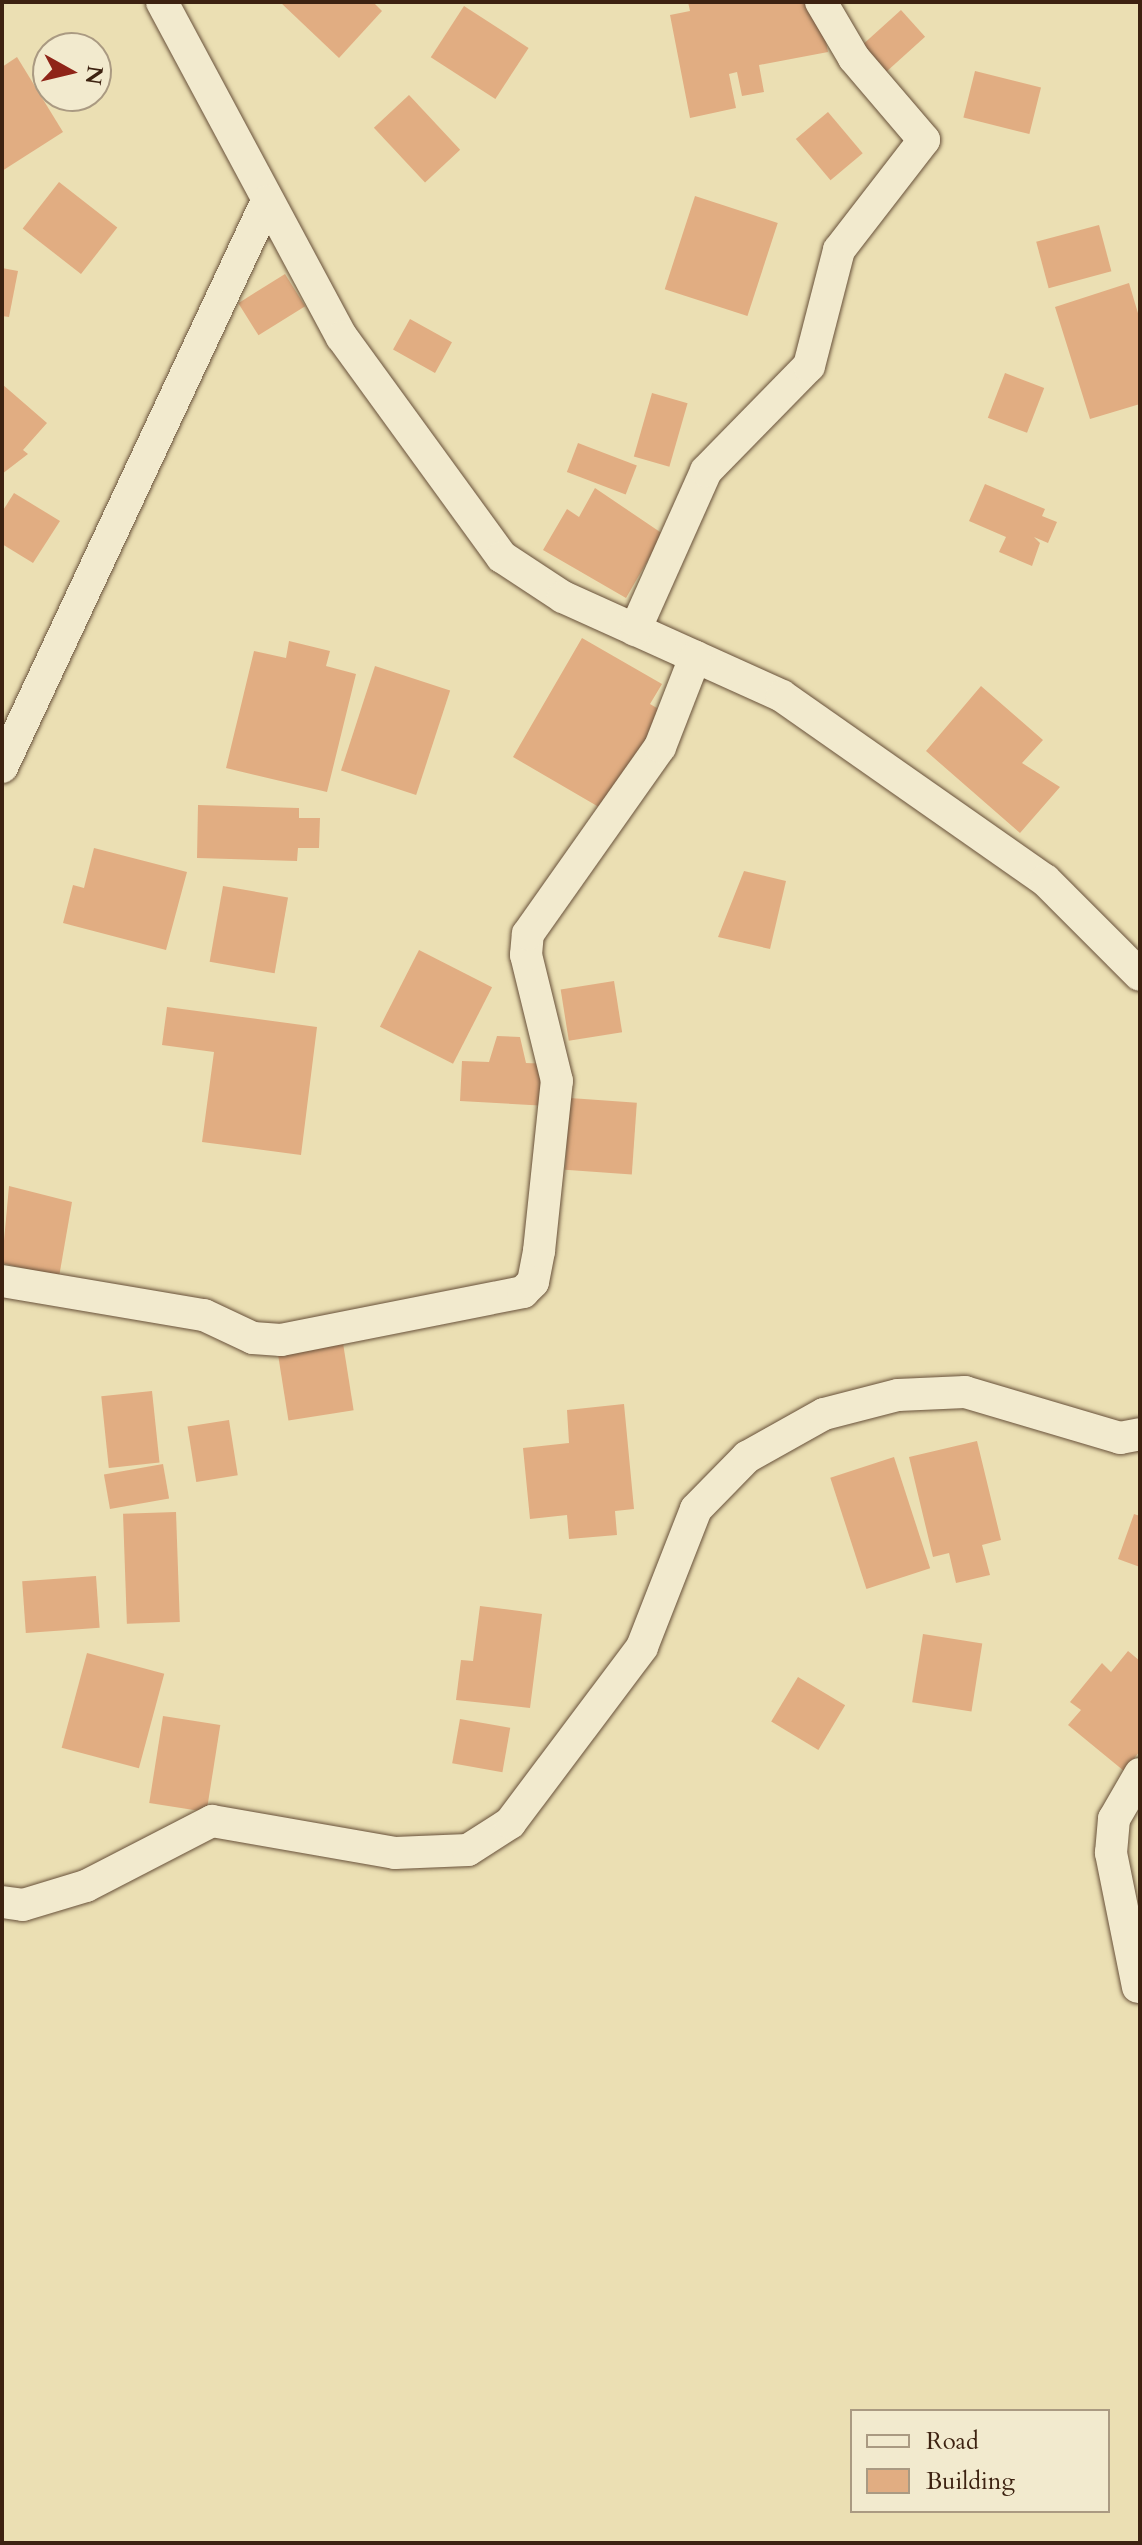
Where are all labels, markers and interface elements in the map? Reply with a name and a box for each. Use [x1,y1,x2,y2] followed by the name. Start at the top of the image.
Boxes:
[32,32,112,112] north arrow
[78,64,110,87] text: N
[850,2409,1110,2513] legend
[926,2425,979,2458] text: Road
[926,2465,1015,2498] text: Building

